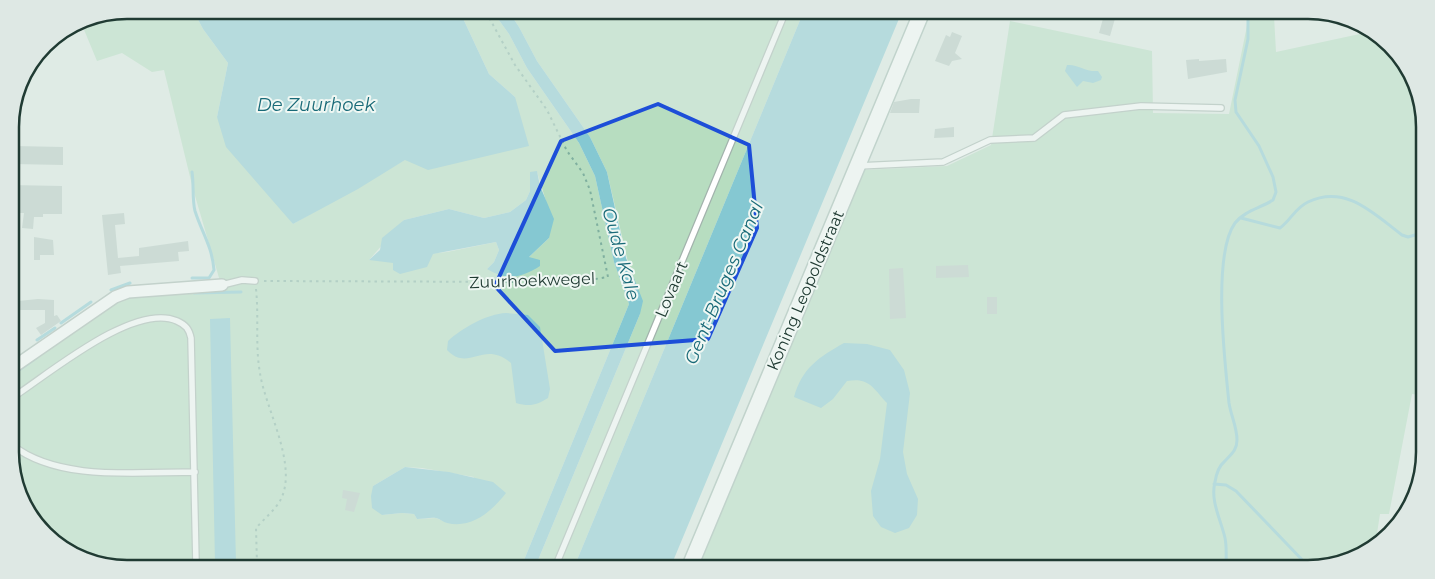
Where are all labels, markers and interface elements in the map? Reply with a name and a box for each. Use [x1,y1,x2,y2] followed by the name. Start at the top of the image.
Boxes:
[257,94,376,116] water label: De Zuurhoek
[680,198,768,368] water label: Gent-Bruges Canal
[597,205,645,303] water label: Oude Kale
[763,207,848,373] street label: Koning Leopoldstraat
[651,258,692,320] street label: Lovaart
[469,269,595,292] street label: Zuurhoekwegel

